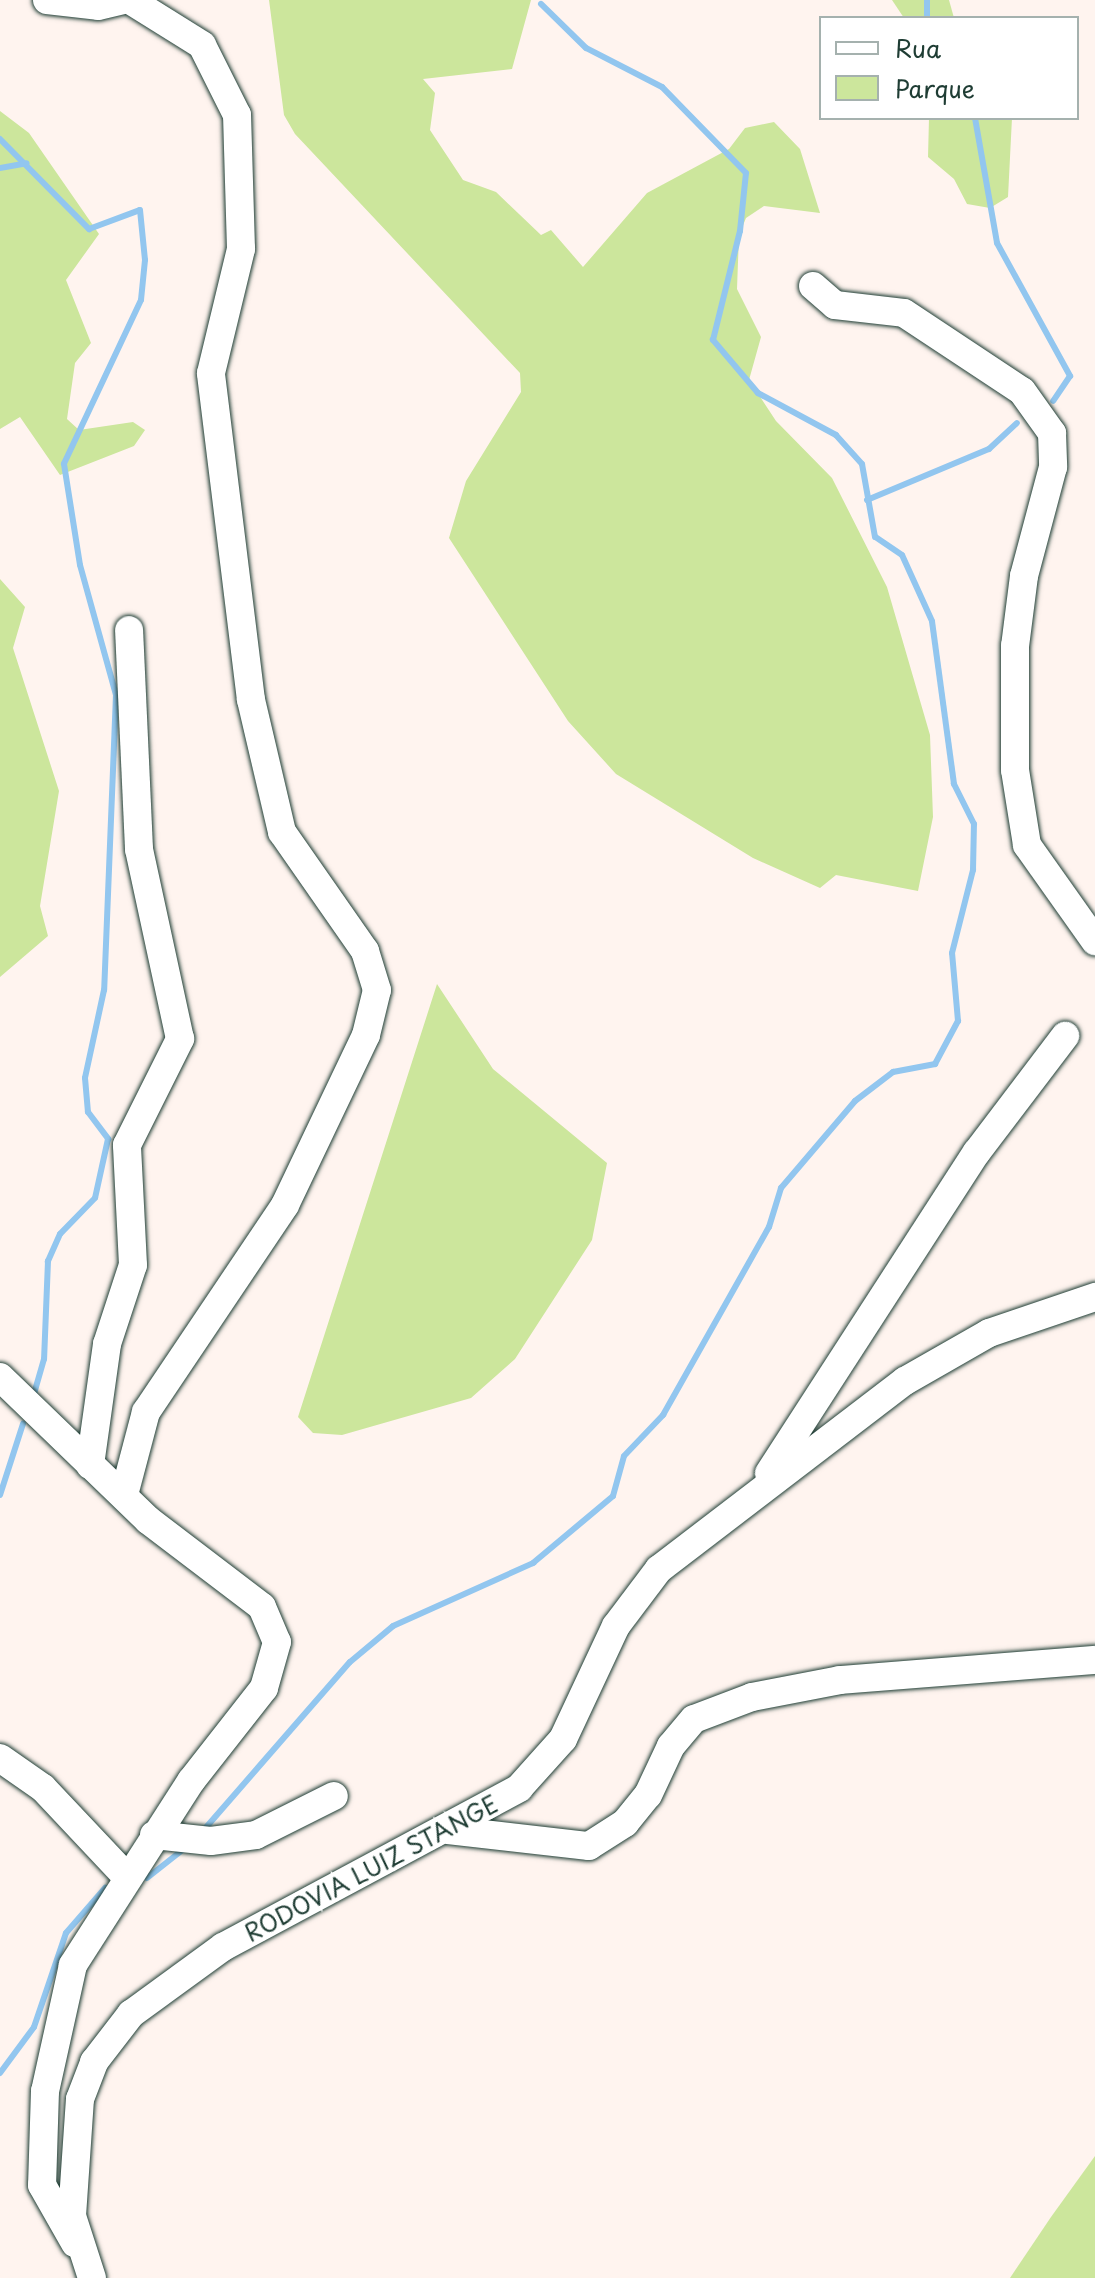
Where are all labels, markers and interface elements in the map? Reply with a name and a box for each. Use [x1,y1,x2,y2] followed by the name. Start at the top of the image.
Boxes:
[819,16,1079,120] legend
[895,30,941,66] text: Rua
[895,70,975,106] text: Parque
[238,1788,504,1948] street label: RODOVIA LUIZ STANGE

